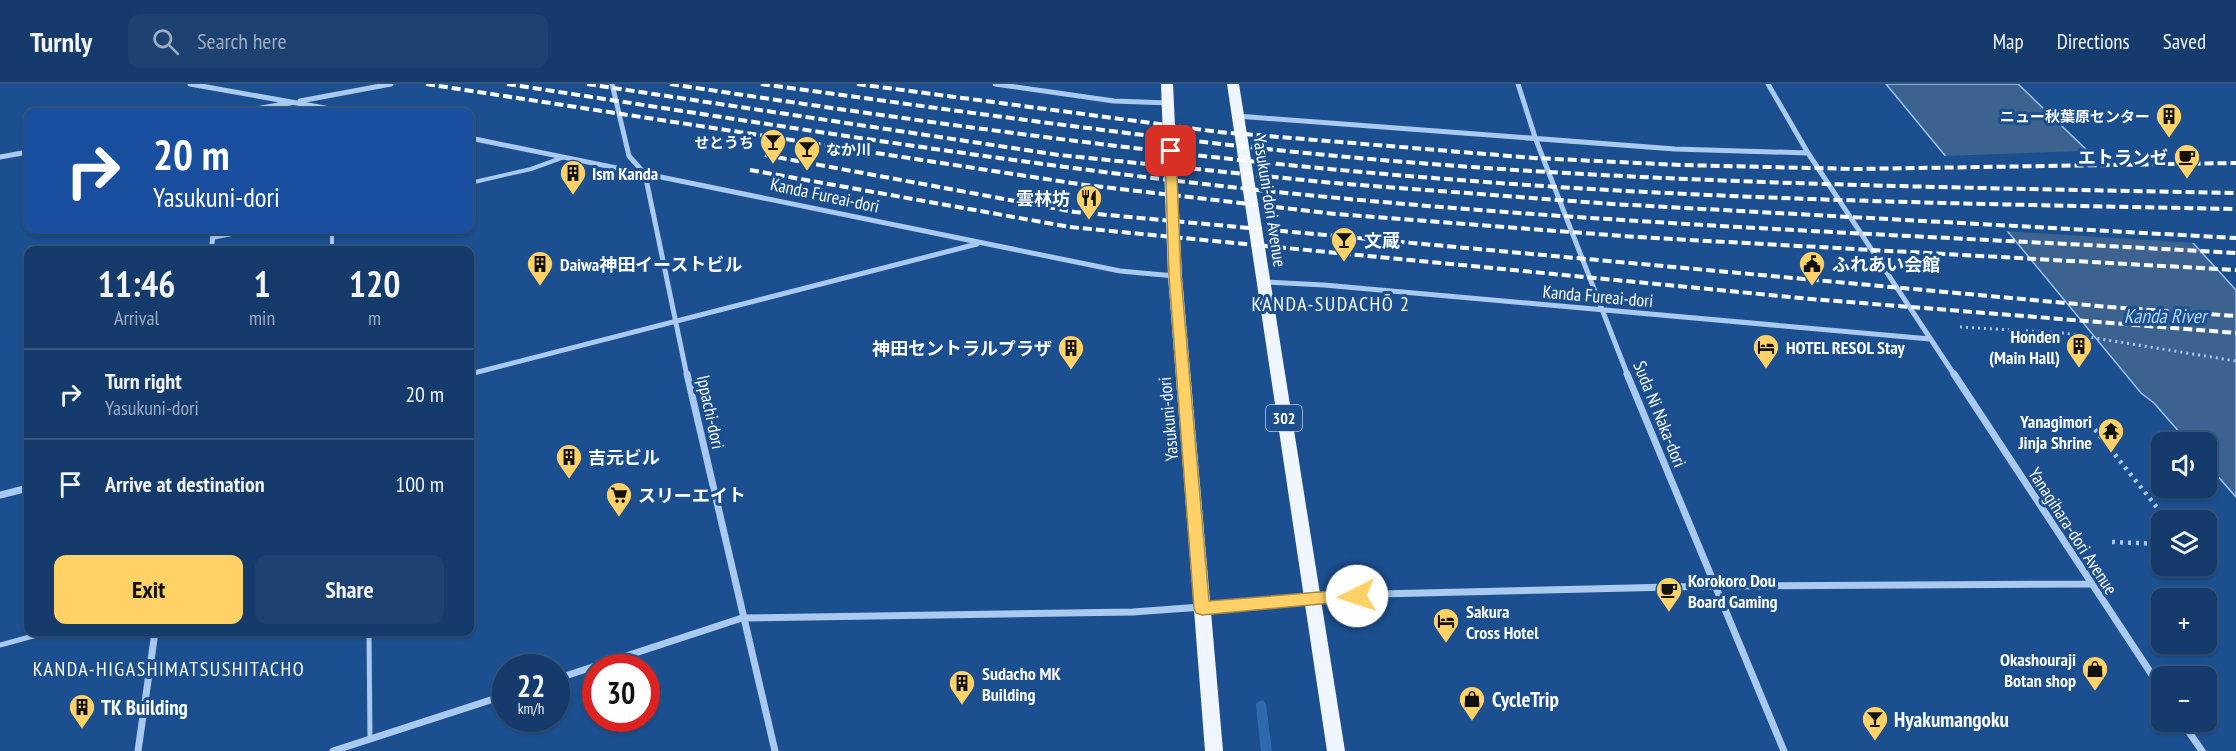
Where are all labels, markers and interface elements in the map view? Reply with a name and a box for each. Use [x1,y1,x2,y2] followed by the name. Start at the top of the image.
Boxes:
[128,14,548,68] search box
[30,23,92,60] text: Turnly
[149,25,182,58] icon: search
[197,27,287,55] text: Search here
[1993,28,2024,55] text: Map
[2057,28,2130,55] text: Directions
[2163,28,2206,55] text: Saved
[2154,101,2184,139] building icon: ニュー秋葉原センター
[2000,107,2150,126] place label: ニュー秋葉原センター
[1145,125,1196,176] pin
[153,127,230,182] text: 20 m
[758,127,788,165] bar icon: せとうち
[54,132,132,210] icon: right
[694,133,754,152] place label: せとうち
[1248,133,1292,269] street label: Yasukuni-dori Avenue
[792,134,822,172] bar icon: なか川
[1154,134,1187,167] icon: arrive
[826,140,871,159] place label: なか川
[2172,142,2202,180] cafe icon: エトランゼ
[2078,146,2168,169] place label: エトランゼ
[558,158,588,196] building icon: Ism Kanda
[592,162,658,185] place label: Ism Kanda
[768,172,882,218] street label: Kanda Fureai-dori
[153,180,280,214] text: Yasukuni-dori
[1074,183,1104,221] restaurant icon: 雲林坊
[1016,187,1070,210] place label: 雲林坊
[1329,225,1359,263] bar icon: 文蔵
[1364,229,1400,252] place label: 文蔵
[525,249,555,287] building icon: Daiwa神田イーストビル
[1797,249,1827,287] public building icon: ふれあい会館
[560,253,742,276] place label: Daiwa神田イーストビル
[1832,253,1940,276] place label: ふれあい会館
[98,260,175,307] text: 11:46
[253,260,271,307] text: 1
[349,260,400,307] text: 120
[1542,280,1654,312] street label: Kanda Fureai-dori
[1251,291,1411,317] district label: KANDA-SUDACHŌ 2
[2124,303,2209,329] water label: Kanda River
[114,305,159,331] text: Arrival
[249,305,275,331] text: min
[368,305,381,331] text: m
[1989,325,2060,369] place label: Honden (Main Hall)
[2064,331,2094,369] building icon: Honden (Main Hall)
[1751,332,1781,370] hotel icon: HOTEL RESOL Stay
[1056,333,1086,371] building icon: 神田セントラルプラザ
[1786,336,1906,359] place label: HOTEL RESOL Stay
[872,337,1052,360] place label: 神田セントラルプラザ
[1628,358,1692,470] street label: Suda Ni Naka-dori
[105,367,182,395] text: Turn right
[692,373,730,451] street label: Ippachi-dori
[1153,376,1183,462] street label: Yasukuni-dori
[54,378,87,411] icon: right
[405,380,444,408] text: 20 m
[105,395,199,421] text: Yasukuni-dori
[1266,405,1302,431] road number: 302
[2017,410,2092,454] place label: Yanagimori Jinja Shrine
[2096,416,2126,454] temple icon: Yanagimori Jinja Shrine
[2151,432,2217,732] map controls
[2151,432,2217,498] button: sound
[554,442,584,480] building icon: 吉元ビル
[588,446,660,469] place label: 吉元ビル
[2023,463,2123,599] street label: Yanagihara-dori Avenue
[54,468,87,501] icon: arrive
[105,470,265,498] text: Arrive at destination
[395,470,444,498] text: 100 m
[604,480,634,518] supermarket icon: スリーエイト
[638,484,746,507] place label: スリーエイト
[2151,510,2217,576] button: layers
[54,555,243,624] button: Exit
[255,555,444,624] button: Share
[1325,564,1389,628] position arrow
[1688,569,1778,613] place label: Korokoro Dou Board Gaming
[1654,575,1684,613] cafe icon: Korokoro Dou Board Gaming
[2151,588,2217,654] button: +
[1466,600,1539,644] place label: Sakura Cross Hotel
[1431,606,1461,644] hotel icon: Sakura Cross Hotel
[2000,648,2076,692] place label: Okashouraji Botan shop
[582,654,660,732] speed limit sign: 30
[2080,654,2110,692] shop icon: Okashouraji Botan shop
[33,656,305,682] district label: KANDA-HIGASHIMATSUSHITACHO
[982,662,1061,706] place label: Sudacho MK Building
[517,666,545,705] text: 22
[2151,666,2217,732] button: −
[947,668,977,706] building icon: Sudacho MK Building
[1457,684,1487,722] shop icon: CycleTrip
[1492,686,1559,713] place label: CycleTrip
[67,692,97,730] building icon: TK Building
[101,694,188,721] place label: TK Building
[518,699,544,718] text: km/h
[1860,704,1890,742] bar icon: Hyakumangoku
[1894,706,2009,733] place label: Hyakumangoku

